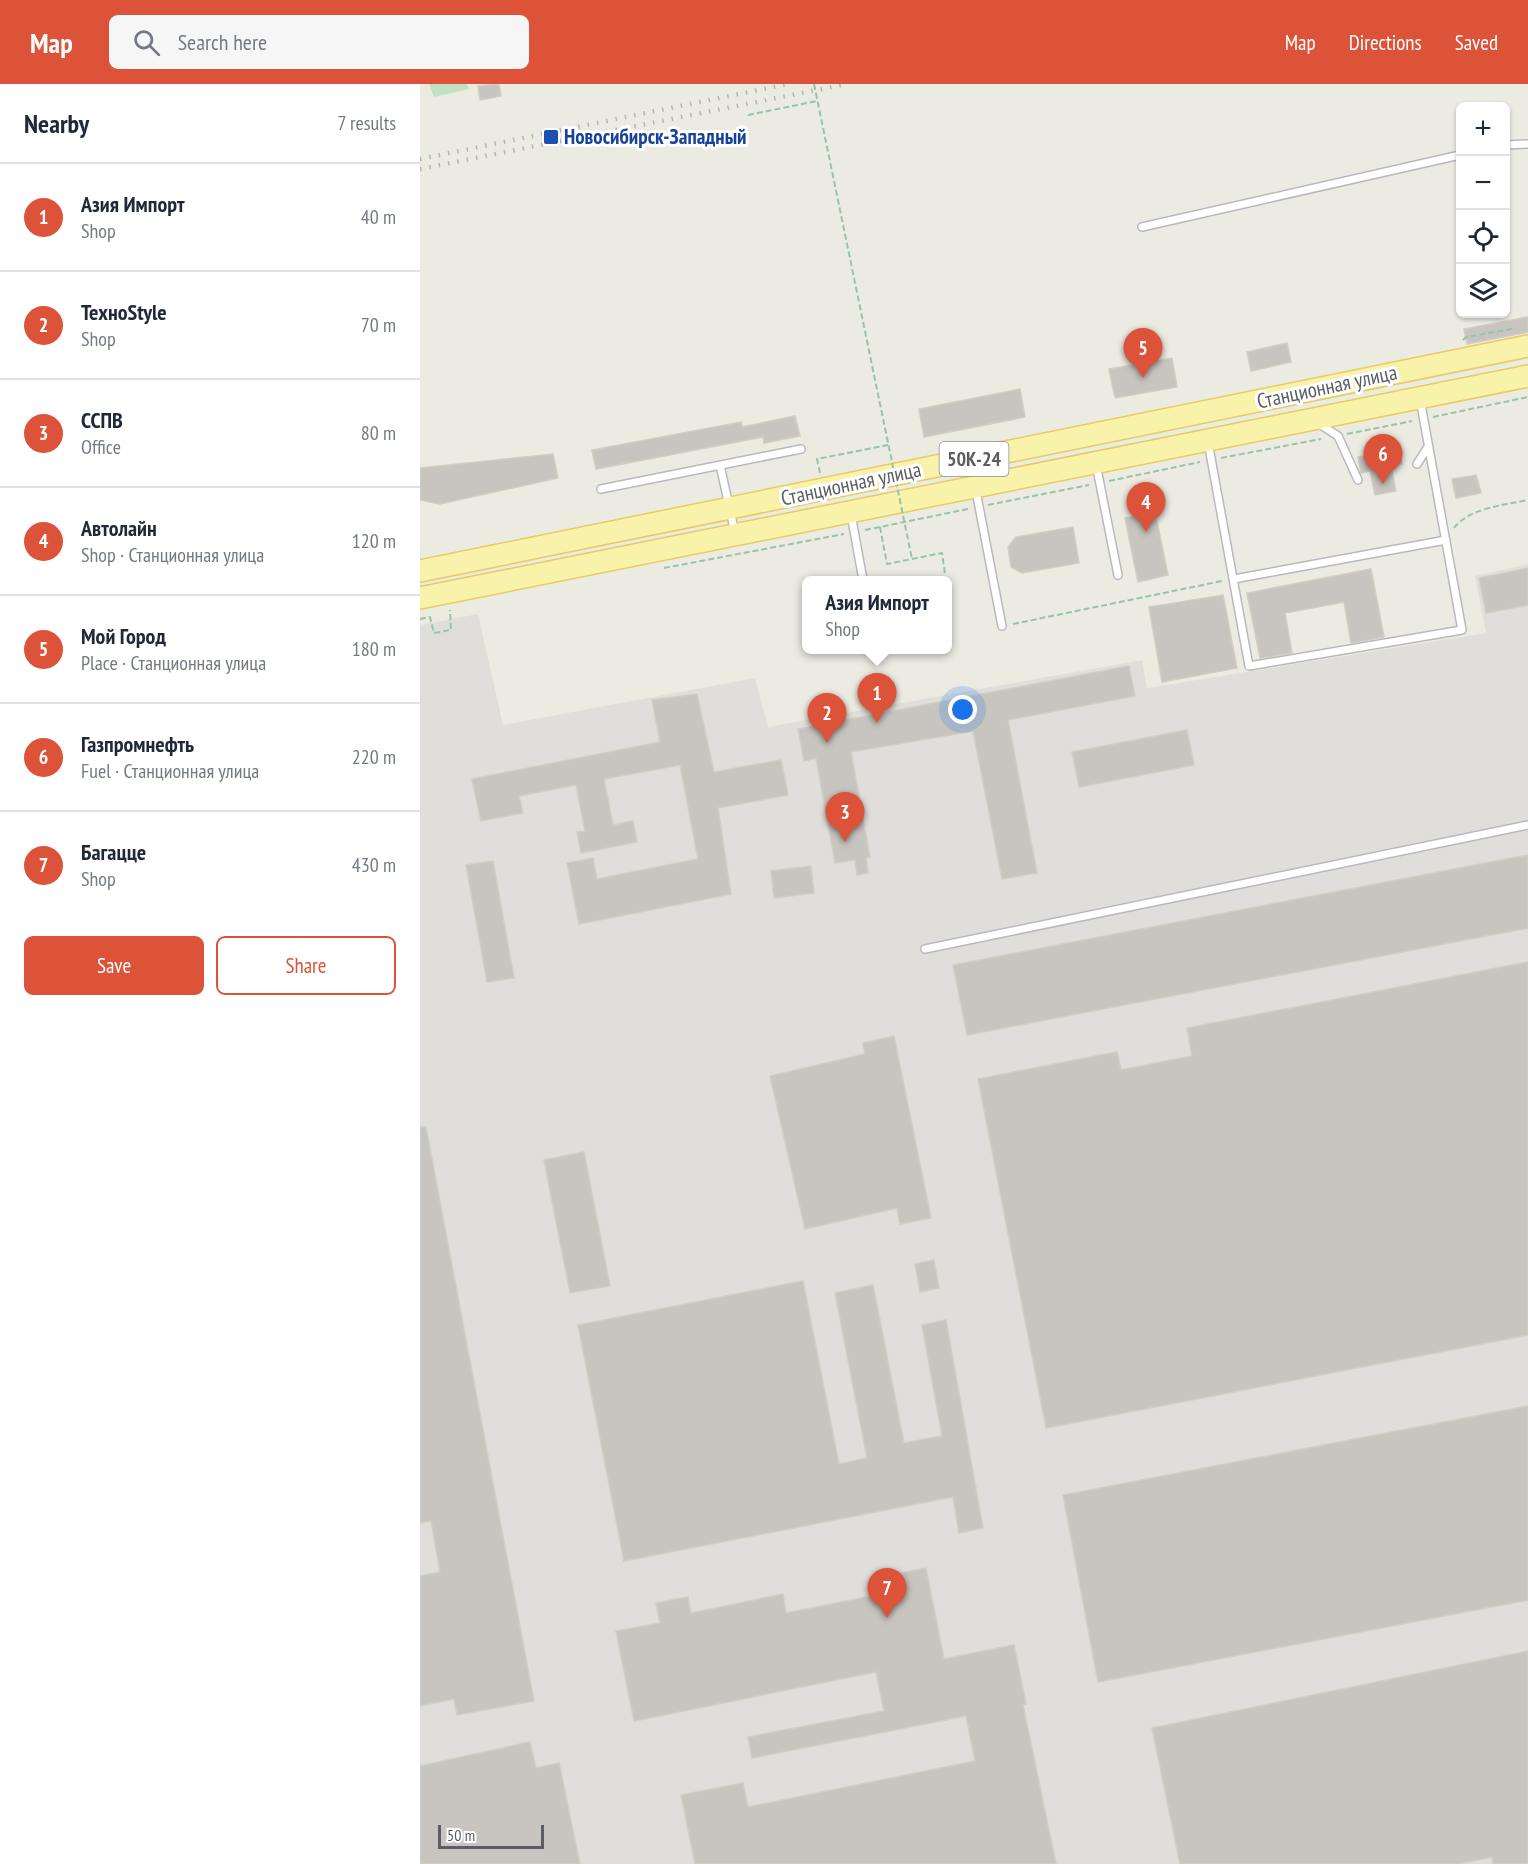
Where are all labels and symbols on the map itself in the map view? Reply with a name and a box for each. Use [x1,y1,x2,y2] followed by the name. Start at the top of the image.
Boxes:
[564,123,747,150] place label: Новосибирск-Западный
[542,128,560,146] marker: Новосибирск-Западный
[1124,328,1162,378] pin: 5
[1254,358,1399,415] street label: Станционная улица
[1364,434,1402,484] pin: 6
[940,442,1008,476] road number: 50К-24
[778,455,923,512] street label: Станционная улица
[1126,482,1166,532] pin: 4
[858,674,896,723] pin: 1
[808,694,846,743] pin: 2
[948,695,977,724] your location
[826,792,864,842] pin: 3
[868,1568,906,1618] pin: 7
[438,1822,544,1850] scale bar

